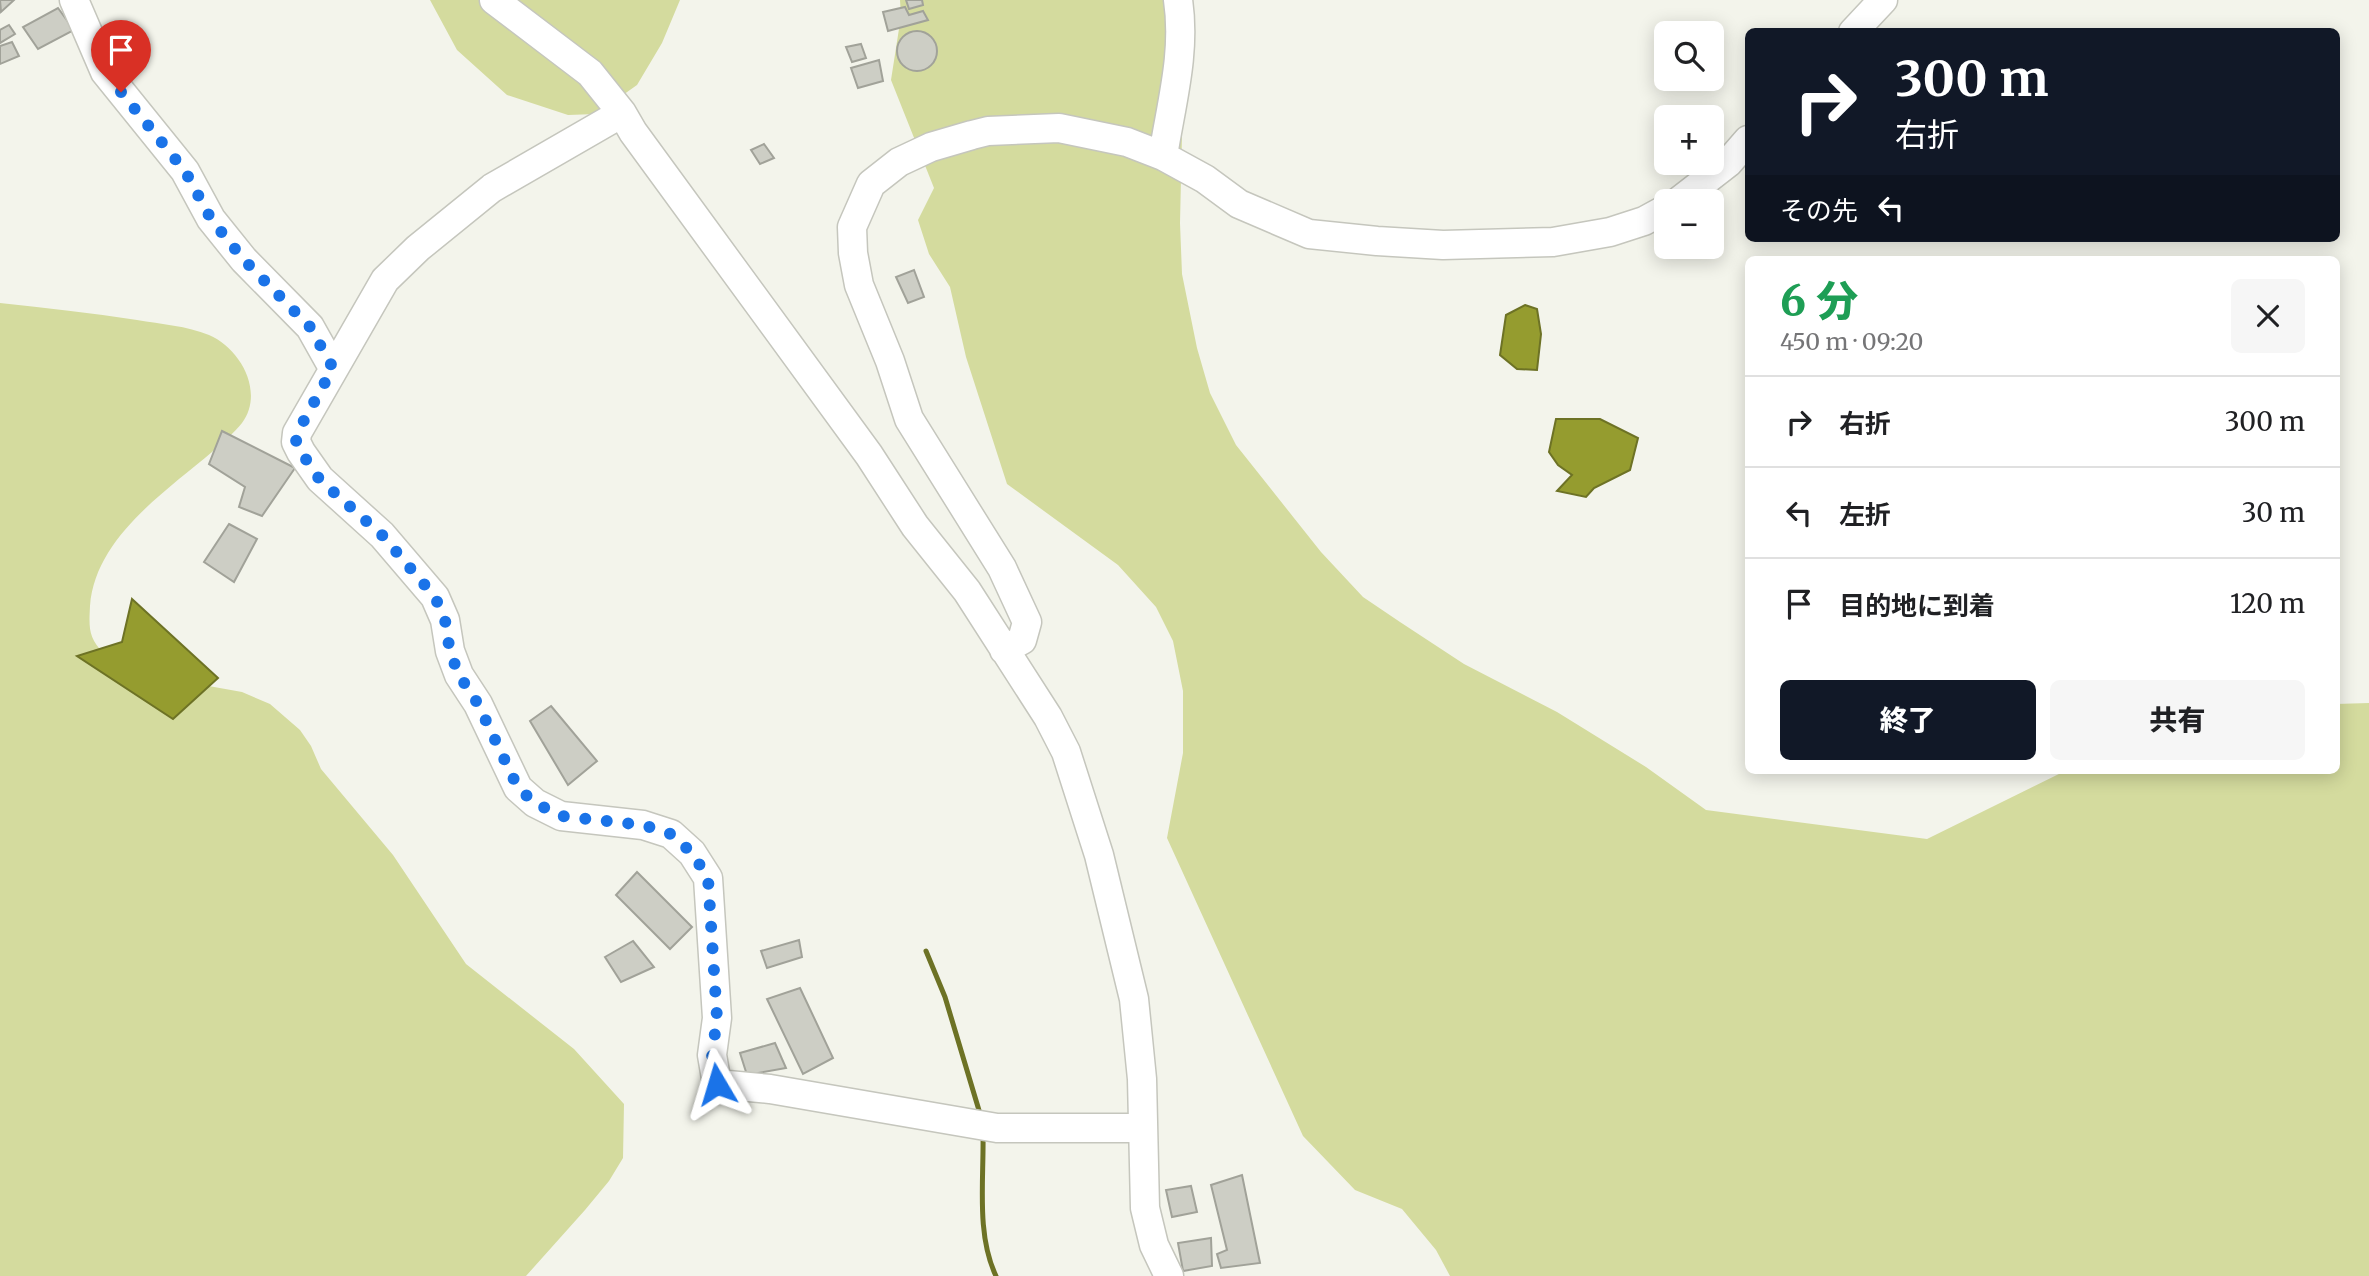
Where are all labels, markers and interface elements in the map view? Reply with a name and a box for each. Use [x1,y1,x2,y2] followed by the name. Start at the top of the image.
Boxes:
[91,20,151,92] pin
[1654,21,1724,259] map controls
[1654,21,1724,91] button: search
[102,31,140,69] icon: arrive
[1895,48,2049,109] text: 300 m
[1780,56,1871,147] icon: right
[1654,105,1724,175] button: +
[1895,115,1959,155] text: 右折
[1654,189,1724,259] button: −
[1872,189,1910,227] icon: left
[1780,194,1858,227] text: その先
[1780,275,1858,327] text: 6 分
[2231,279,2305,353] button: close
[1780,327,1923,356] text: 450 m · 09:20
[1780,403,1818,441] icon: right
[2225,405,2305,438] text: 300 m
[1839,407,1891,440] text: 右折
[1780,494,1818,532] icon: left
[2242,496,2305,529] text: 30 m
[1839,498,1891,531] text: 左折
[1780,585,1818,623] icon: arrive
[2230,587,2305,620] text: 120 m
[1839,589,1995,622] text: 目的地に到着
[1780,680,2036,760] button: 終了
[2050,680,2305,760] button: 共有
[680,1047,754,1121] position arrow

